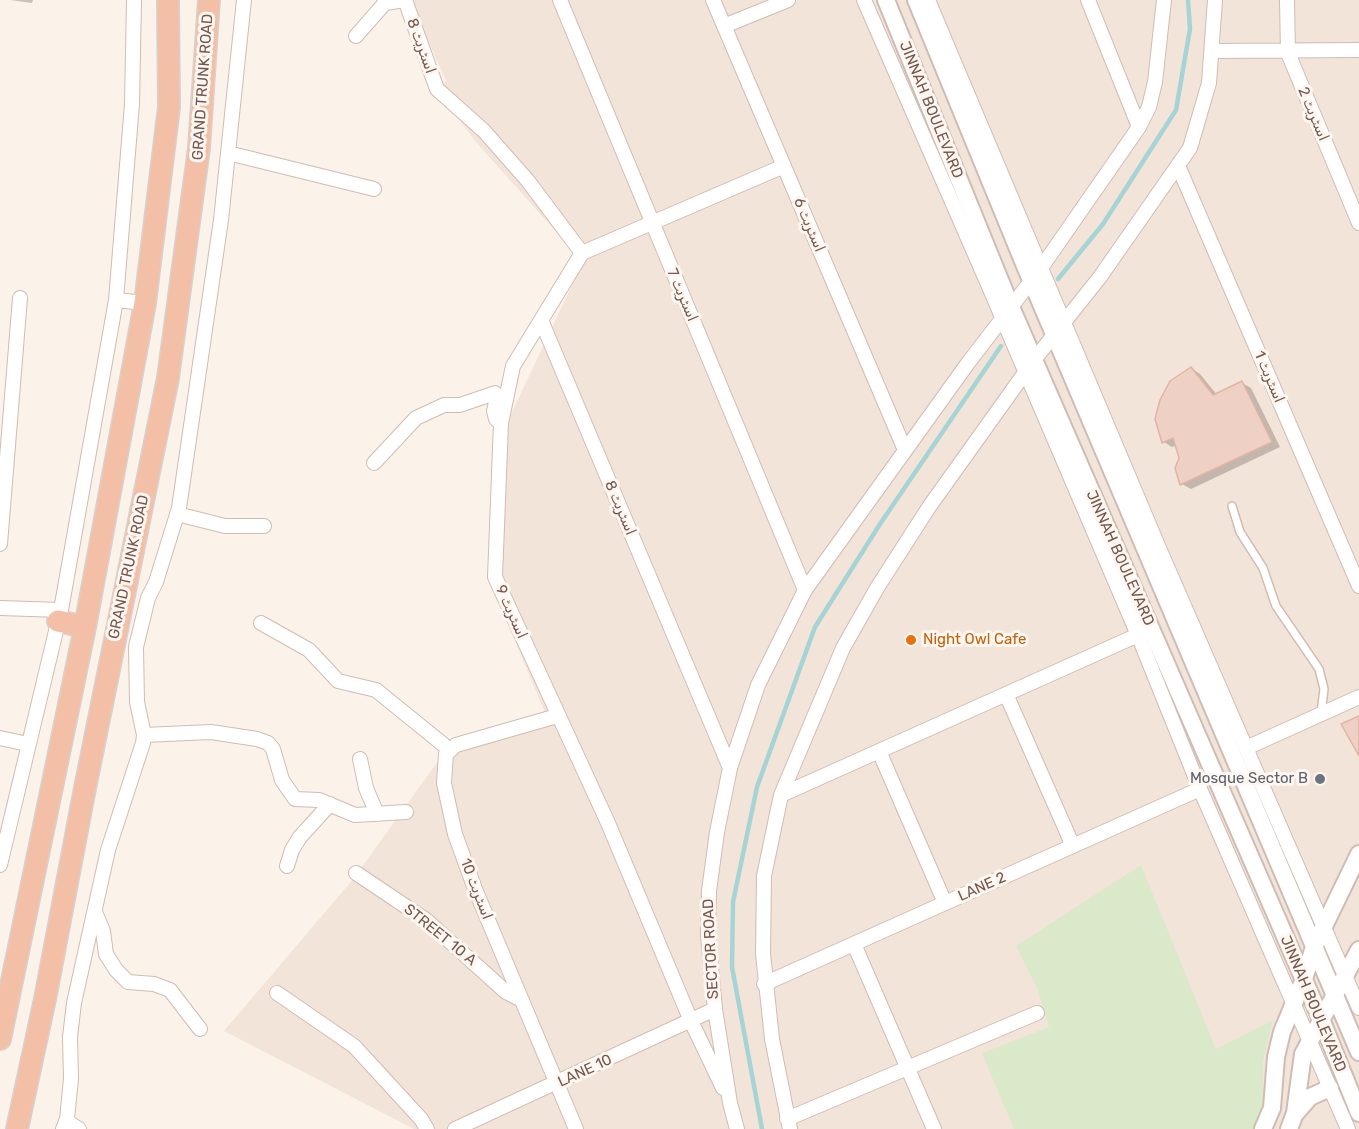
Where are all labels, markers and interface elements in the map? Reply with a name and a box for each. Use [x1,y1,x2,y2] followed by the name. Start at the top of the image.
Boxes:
[189,13,217,161] street label: GRAND TRUNK ROAD
[403,16,439,76] street label: اسٹریٹ 8
[895,39,967,181] street label: JINNAH BOULEVARD
[1294,84,1332,144] street label: اسٹریٹ 2
[790,195,828,255] street label: اسٹریٹ 6
[663,266,701,324] street label: اسٹریٹ 7
[1250,348,1288,406] street label: اسٹریٹ 1
[600,478,640,538] street label: اسٹریٹ 8
[1082,488,1158,628] street label: JINNAH BOULEVARD
[105,493,153,641] street label: GRAND TRUNK ROAD
[491,582,531,642] street label: اسٹریٹ 9
[923,631,1026,649] place label: Night Owl Cafe
[904,633,918,647] marker: Night Owl Cafe
[1190,770,1308,788] place label: Mosque Sector B
[1313,772,1327,786] marker: Mosque Sector B
[456,856,496,922] street label: اسٹریٹ 10
[955,869,1009,905] street label: LANE 2
[699,898,723,1000] street label: SECTOR ROAD
[400,900,480,970] street label: STREET 10 A
[1276,933,1350,1075] street label: JINNAH BOULEVARD
[555,1051,615,1091] street label: LANE 10

